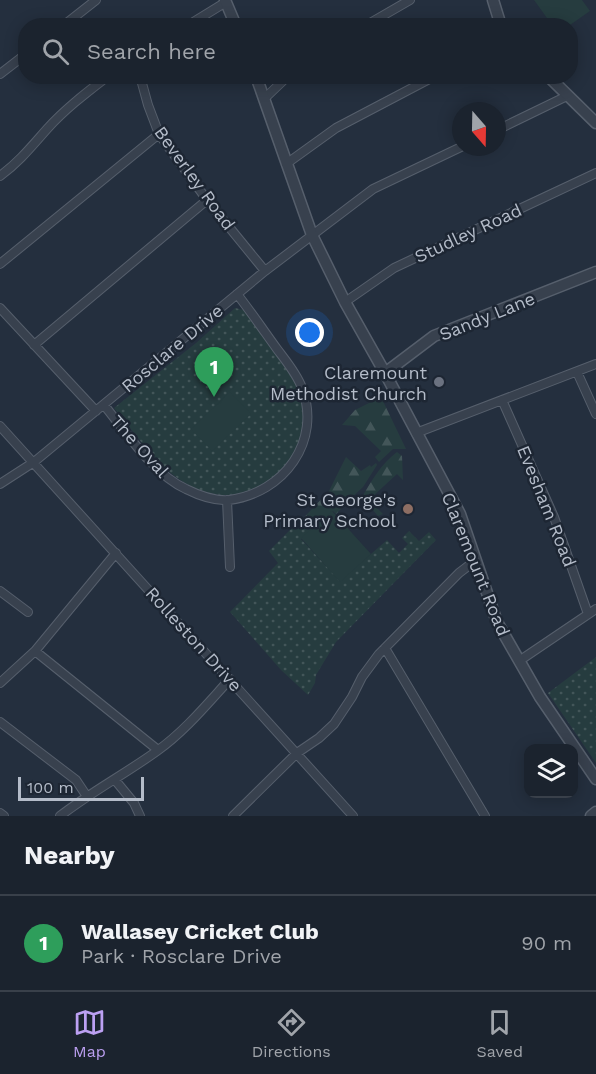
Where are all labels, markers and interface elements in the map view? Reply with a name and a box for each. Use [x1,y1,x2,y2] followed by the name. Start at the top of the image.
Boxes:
[18,18,578,84] search box
[39,35,72,68] icon: search
[87,39,216,64] text: Search here
[452,102,506,156] north arrow
[150,122,240,234] street label: Beverley Road
[411,199,525,267] street label: Studley Road
[436,287,538,345] street label: Sandy Lane
[117,299,227,397] street label: Rosclare Drive
[295,318,324,347] your location
[194,348,234,397] pin: 1
[270,362,427,404] place label: Claremount Methodist Church
[432,375,446,389] marker: Claremount Methodist Church
[107,411,174,482] street label: The Oval
[513,442,581,570] street label: Evesham Road
[263,489,396,531] place label: St George's Primary School
[438,489,514,639] street label: Claremount Road
[401,502,415,516] marker: St George's Primary School
[141,582,247,696] street label: Rolleston Drive
[524,744,578,798] map controls
[524,744,578,798] button: layers
[18,774,144,802] scale bar
[27,778,74,797] text: 100 m
[24,840,115,870] text: Nearby
[81,919,319,944] text: Wallasey Cricket Club
[39,931,48,955] text: 1
[521,931,572,955] text: 90 m
[81,944,282,968] text: Park · Rosclare Drive
[73,1006,106,1061] tab: Map
[252,1006,331,1061] tab: Directions
[477,1006,523,1061] tab: Saved

